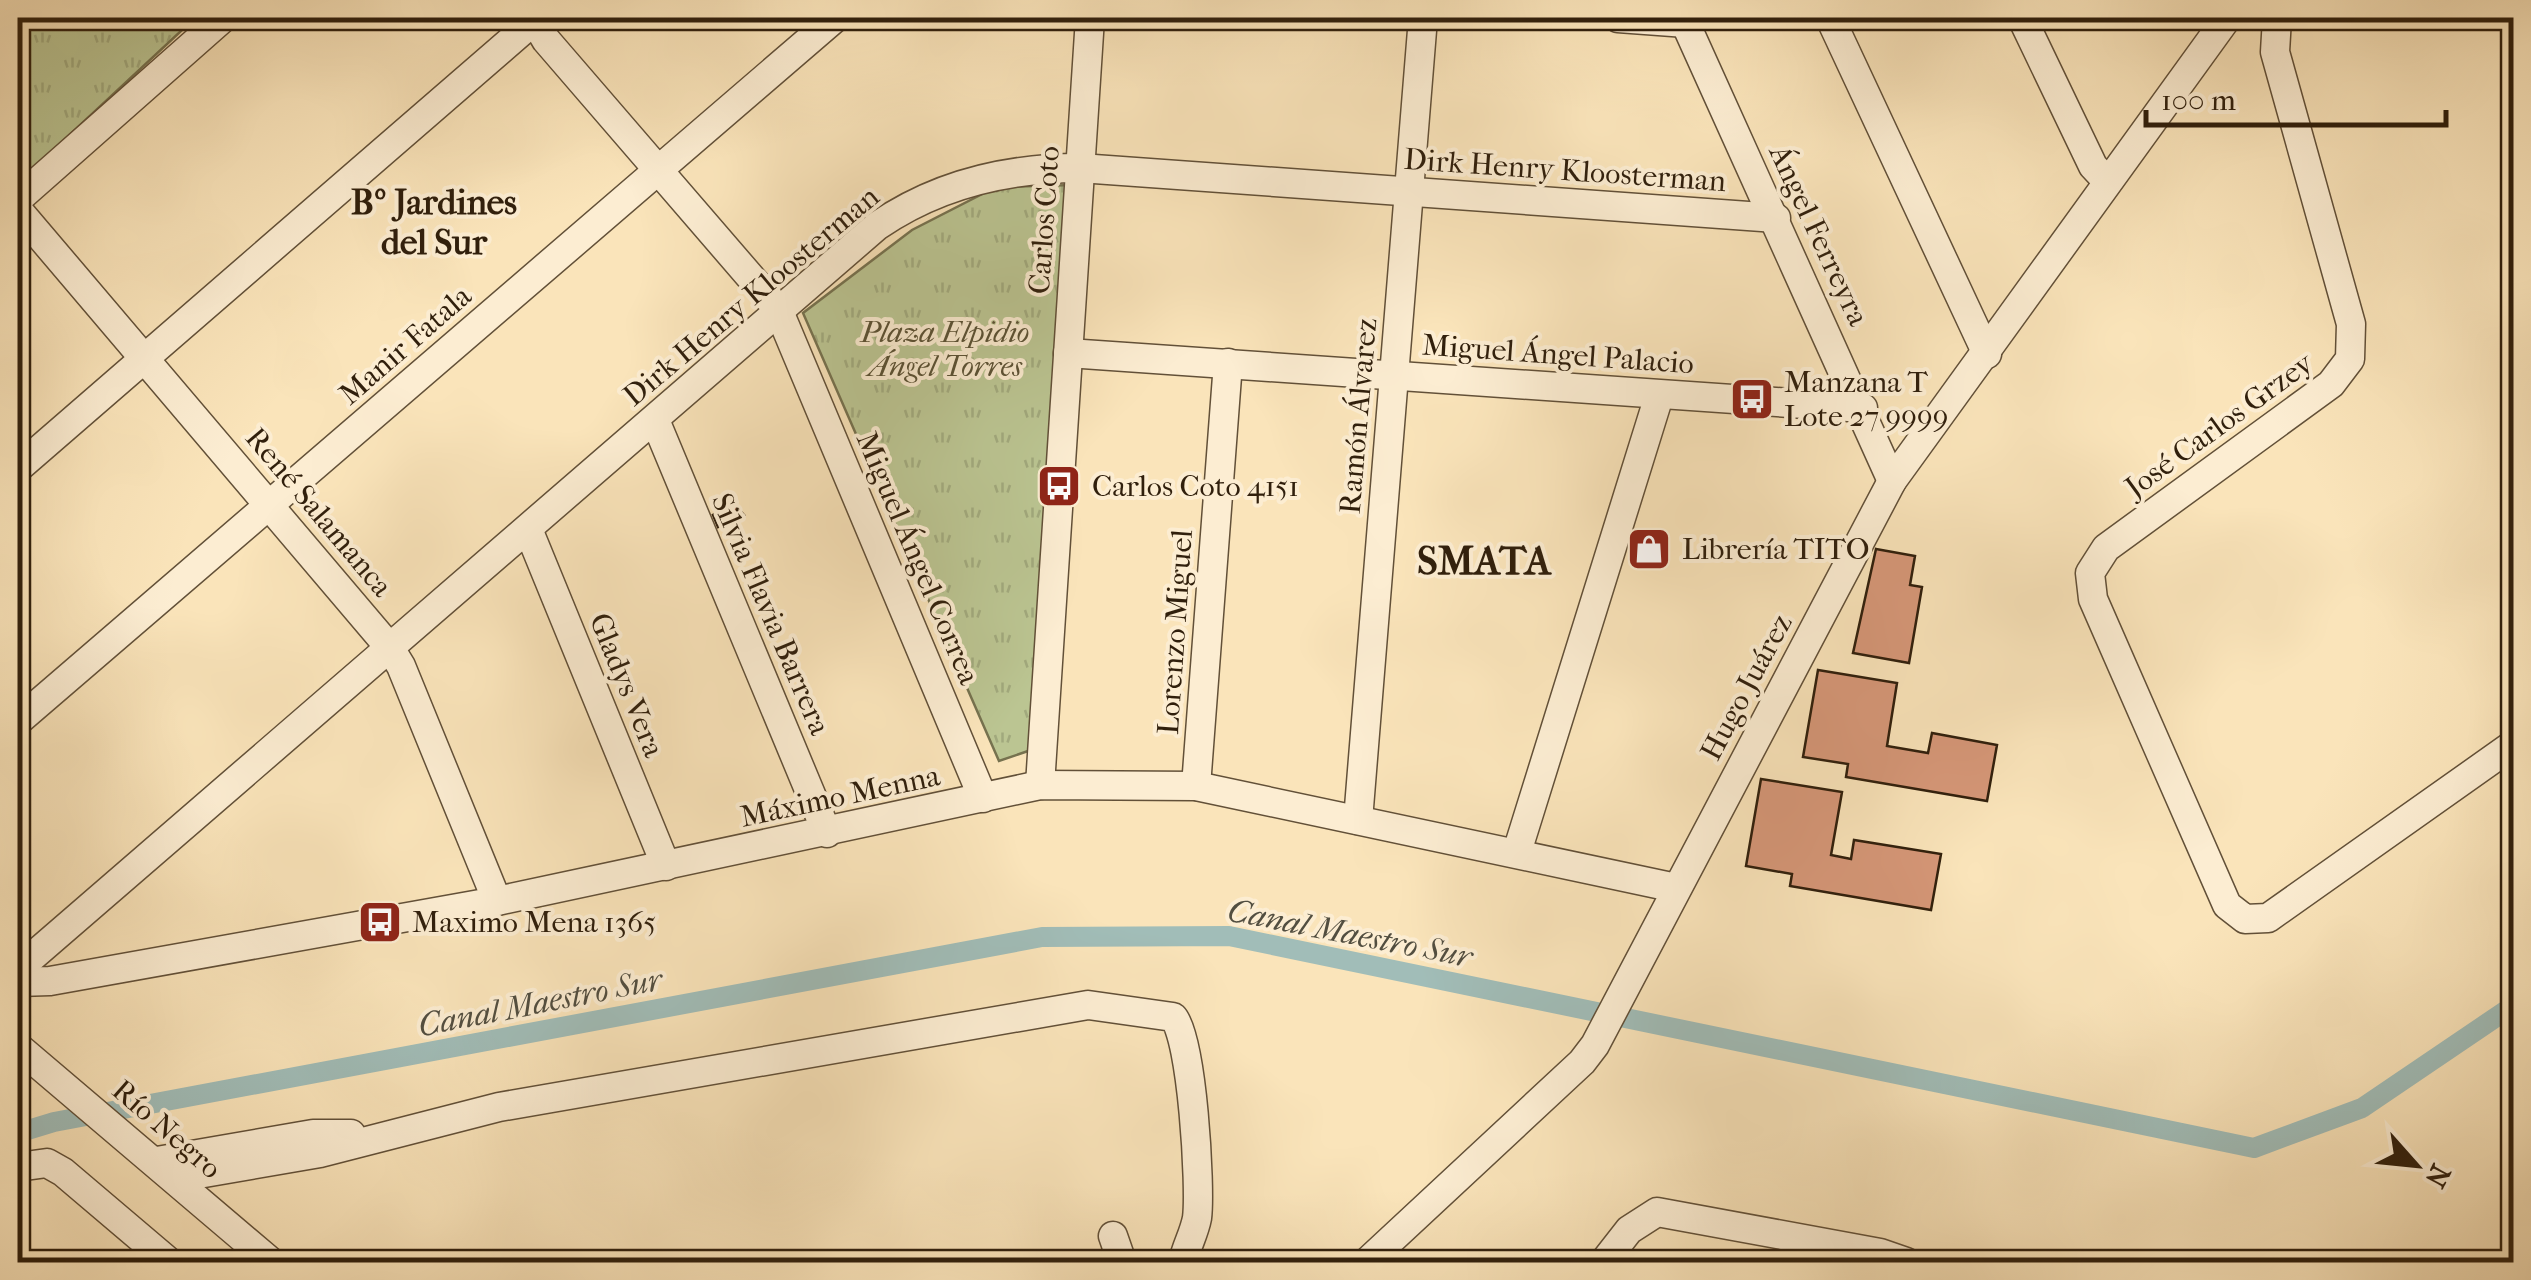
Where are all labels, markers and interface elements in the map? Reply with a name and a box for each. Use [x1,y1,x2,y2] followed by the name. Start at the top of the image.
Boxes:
[2146,65,2446,127] scale bar
[2161,83,2236,118] text: 100 m
[1761,138,1876,332] street label: Ángel Ferreyra
[1403,142,1728,199] street label: Dirk Henry Kloosterman
[1022,145,1067,295] street label: Carlos Coto
[616,179,887,414] street label: Dirk Henry Kloosterman
[351,182,517,263] district label: Bº Jardines del Sur
[332,278,479,412] street label: Manir Fatala
[858,315,1030,384] park label: Plaza Elpidio Ángel Torres
[1333,317,1384,515] street label: Ramón Álvarez
[1421,328,1695,381] street label: Miguel Ángel Palacio
[2117,345,2321,506] street label: José Carlos Grzey
[1784,365,1949,434] place label: Manzana T Lote 27 9999
[1729,376,1775,422] bus stop icon: Manzana T Lote 27 9999
[238,421,400,605] street label: René Salamanca
[849,427,987,691] street label: Miguel Ángel Correa
[1036,463,1082,509] bus stop icon: Carlos Coto 4151
[1092,469,1299,504] place label: Carlos Coto 4151
[704,488,838,741] street label: Silvia Flavia Barrera
[1626,526,1672,572] shop icon: Librería TITO
[1151,528,1200,736] street label: Lorenzo Miguel
[1682,532,1870,567] place label: Librería TITO
[1417,538,1552,584] district label: SMATA
[582,608,672,763] street label: Gladys Vera
[1693,608,1800,766] street label: Hugo Juárez
[737,758,944,835] street label: Máximo Menna
[1225,892,1478,976] water label: Canal Maestro Sur
[357,899,403,945] bus stop icon: Maximo Mena 1365
[412,905,656,940] place label: Maximo Mena 1365
[415,960,668,1044] water label: Canal Maestro Sur
[105,1073,228,1186] street label: Río Negro
[2366,1115,2466,1215] north arrow
[2418,1159,2457,1194] text: N

